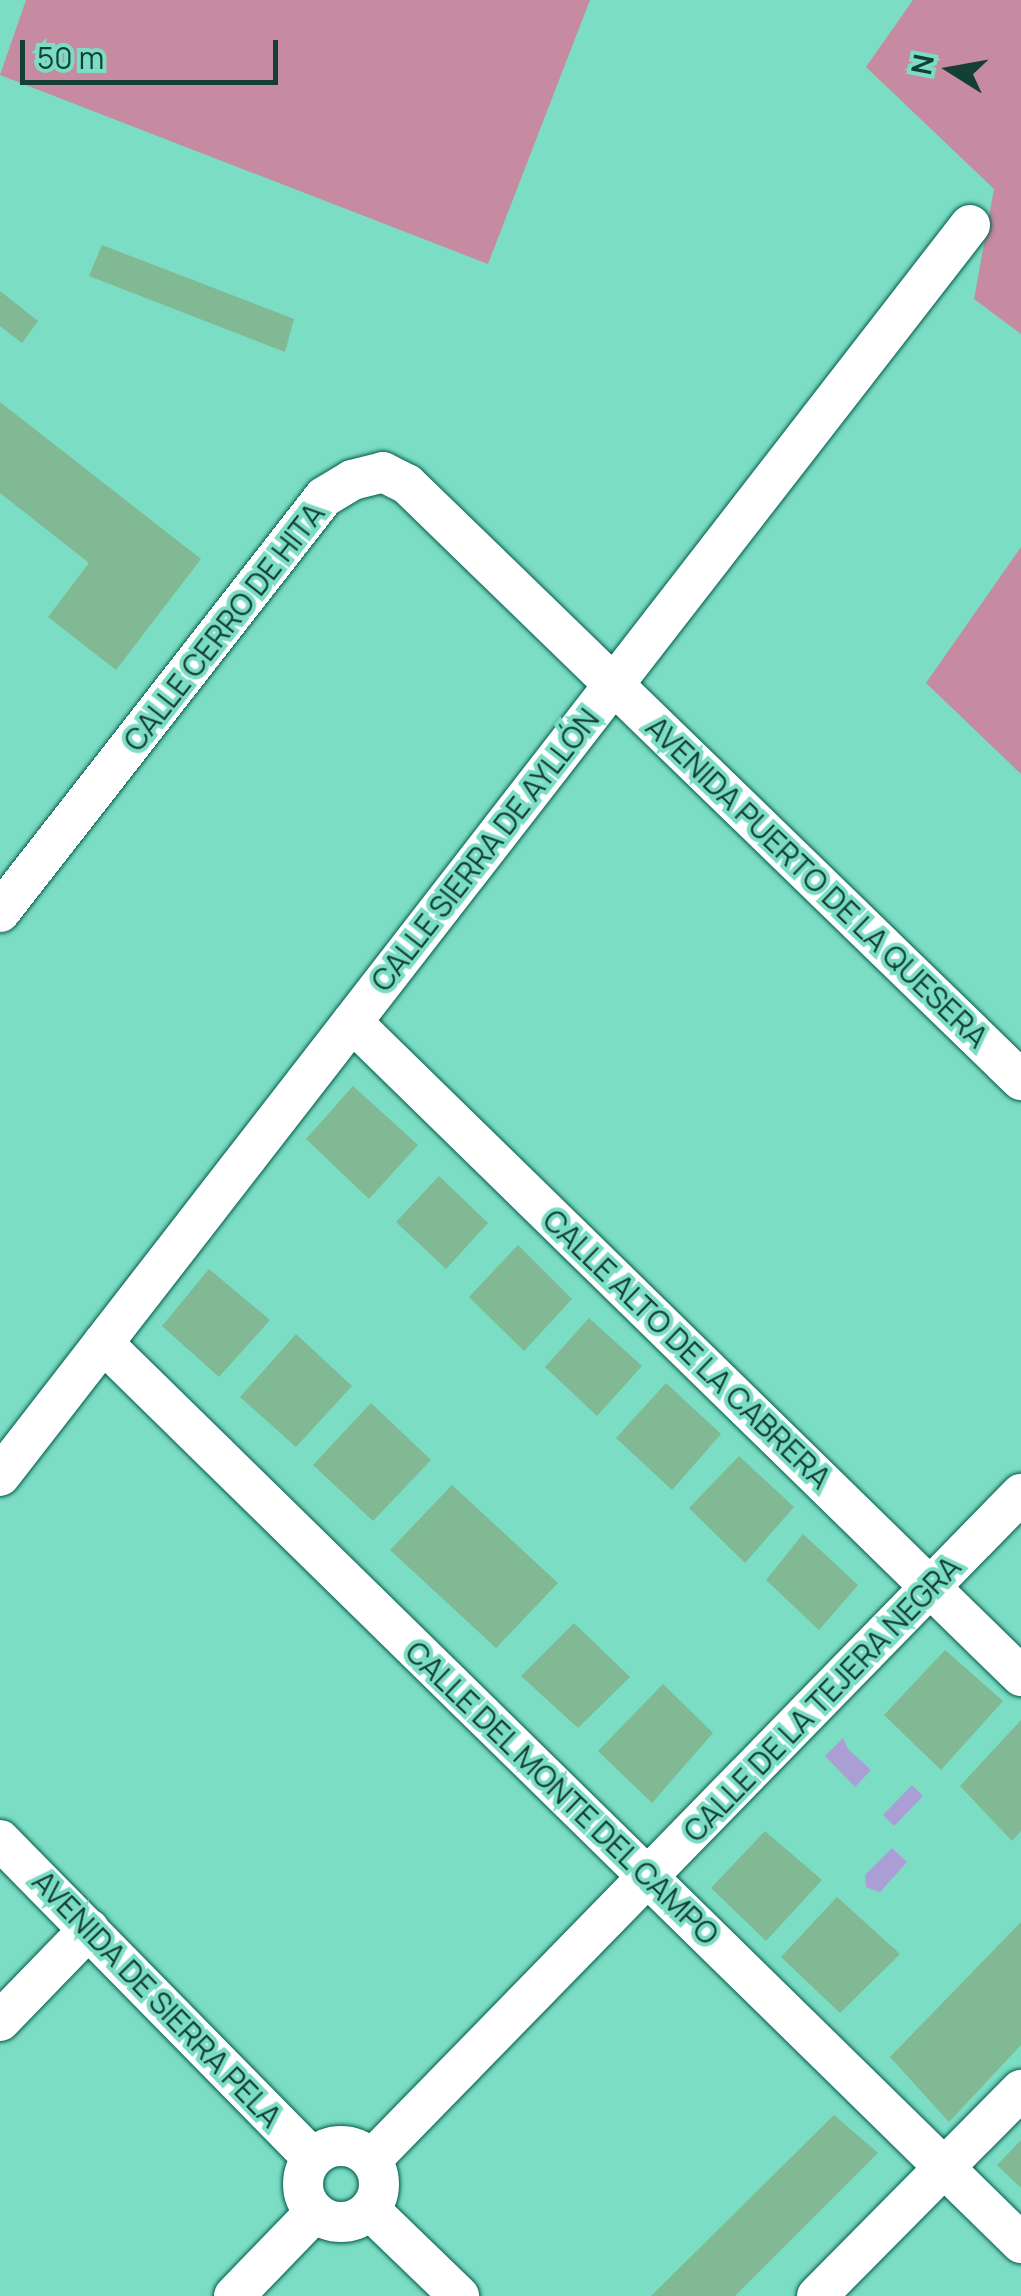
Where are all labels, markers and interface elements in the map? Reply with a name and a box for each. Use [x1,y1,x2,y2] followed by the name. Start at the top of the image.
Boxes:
[25,20,282,82] scale bar
[901,20,1001,120] north arrow
[37,37,104,78] text: 50 m
[901,51,942,78] text: N
[116,496,332,758] street label: CALLE CERRO DE HITA
[364,702,606,998] street label: CALLE SIERRA DE AYLLÓN
[639,709,995,1055] street label: AVENIDA PUERTO DE LA QUESERA
[536,1202,838,1496] street label: CALLE ALTO DE LA CABRERA
[676,1549,968,1849] street label: CALLE DE LA TEJERA NEGRA
[397,1633,727,1953] street label: CALLE DEL MONTE DEL CAMPO
[25,1863,289,2135] street label: AVENIDA DE SIERRA PELA

